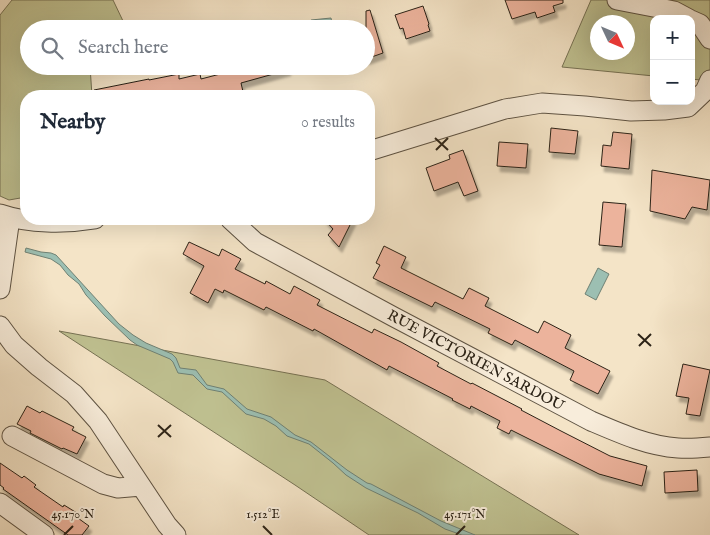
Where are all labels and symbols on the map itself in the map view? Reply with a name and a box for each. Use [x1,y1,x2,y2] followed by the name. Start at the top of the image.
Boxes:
[590,15,635,60] north arrow
[384,306,568,415] street label: RUE VICTORIEN SARDOU
[52,507,95,522] text: 45.170°N
[246,507,280,522] text: 1.512°E
[444,507,486,522] text: 45.171°N

